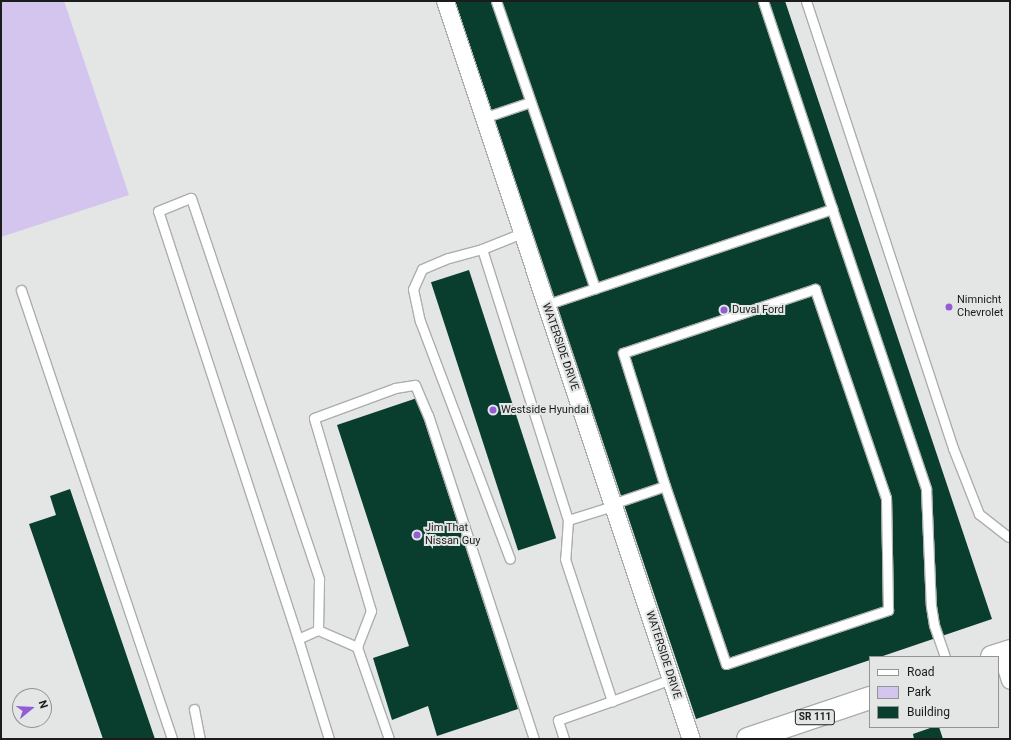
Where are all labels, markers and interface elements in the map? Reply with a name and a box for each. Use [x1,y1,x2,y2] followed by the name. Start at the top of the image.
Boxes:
[957,294,1003,320] place label: Nimnicht Chevrolet
[539,302,581,392] street label: WATERSIDE DRIVE
[944,302,954,312] marker: Nimnicht Chevrolet
[732,303,784,317] place label: Duval Ford
[719,305,729,315] marker: Duval Ford
[501,403,589,417] place label: Westside Hyundai
[488,405,498,415] marker: Westside Hyundai
[425,522,480,548] place label: Jim That Nissan Guy
[412,530,422,540] marker: Jim That Nissan Guy
[643,609,683,701] street label: WATERSIDE DRIVE
[869,656,999,728] legend
[907,665,935,679] text: Road
[907,685,931,699] text: Park
[12,688,52,728] north arrow
[36,699,50,710] text: N
[907,705,950,719] text: Building
[794,709,836,725] road number: SR 111

